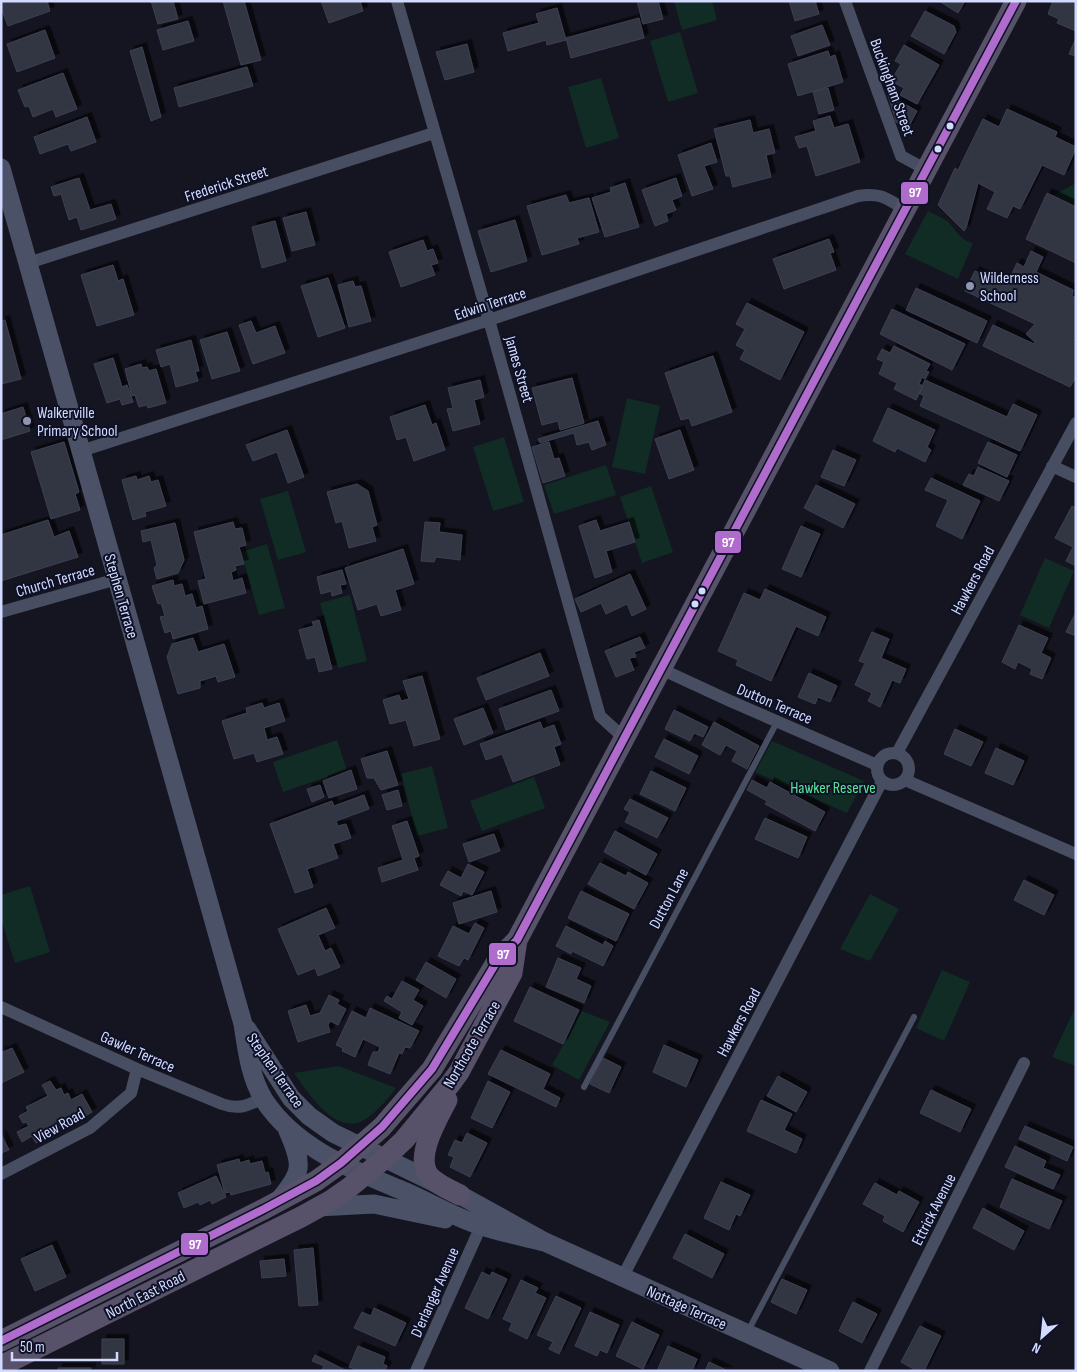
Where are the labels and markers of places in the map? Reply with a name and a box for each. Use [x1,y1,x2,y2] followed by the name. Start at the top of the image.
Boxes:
[945,121,955,131] unlabelled marker
[933,144,943,154] unlabelled marker
[980,269,1039,306] place label: Wilderness School
[964,280,976,292] marker: Wilderness School
[37,404,118,441] place label: Walkerville Primary School
[21,415,33,427] marker: Walkerville Primary School
[697,586,707,596] unlabelled marker
[690,599,700,609] unlabelled marker

